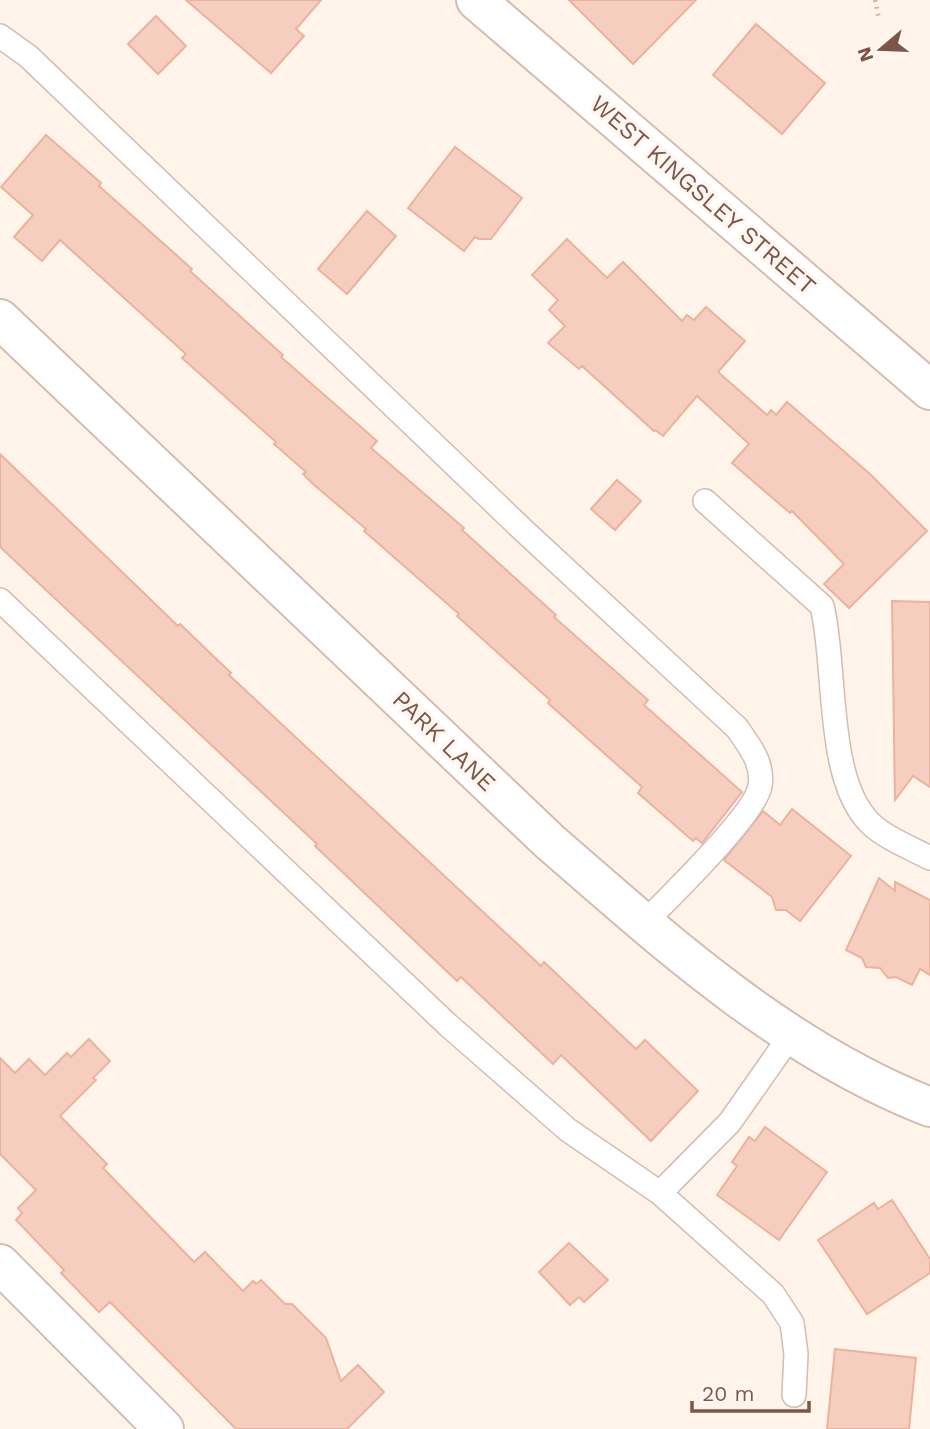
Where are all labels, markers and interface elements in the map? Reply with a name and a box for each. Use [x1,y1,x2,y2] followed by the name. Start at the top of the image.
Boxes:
[846,14,916,84] north arrow
[852,44,879,65] text: N
[585,90,821,300] street label: WEST KINGSLEY STREET
[387,685,501,797] street label: PARK LANE
[692,1370,809,1414] scale bar
[702,1381,754,1406] text: 20 m

